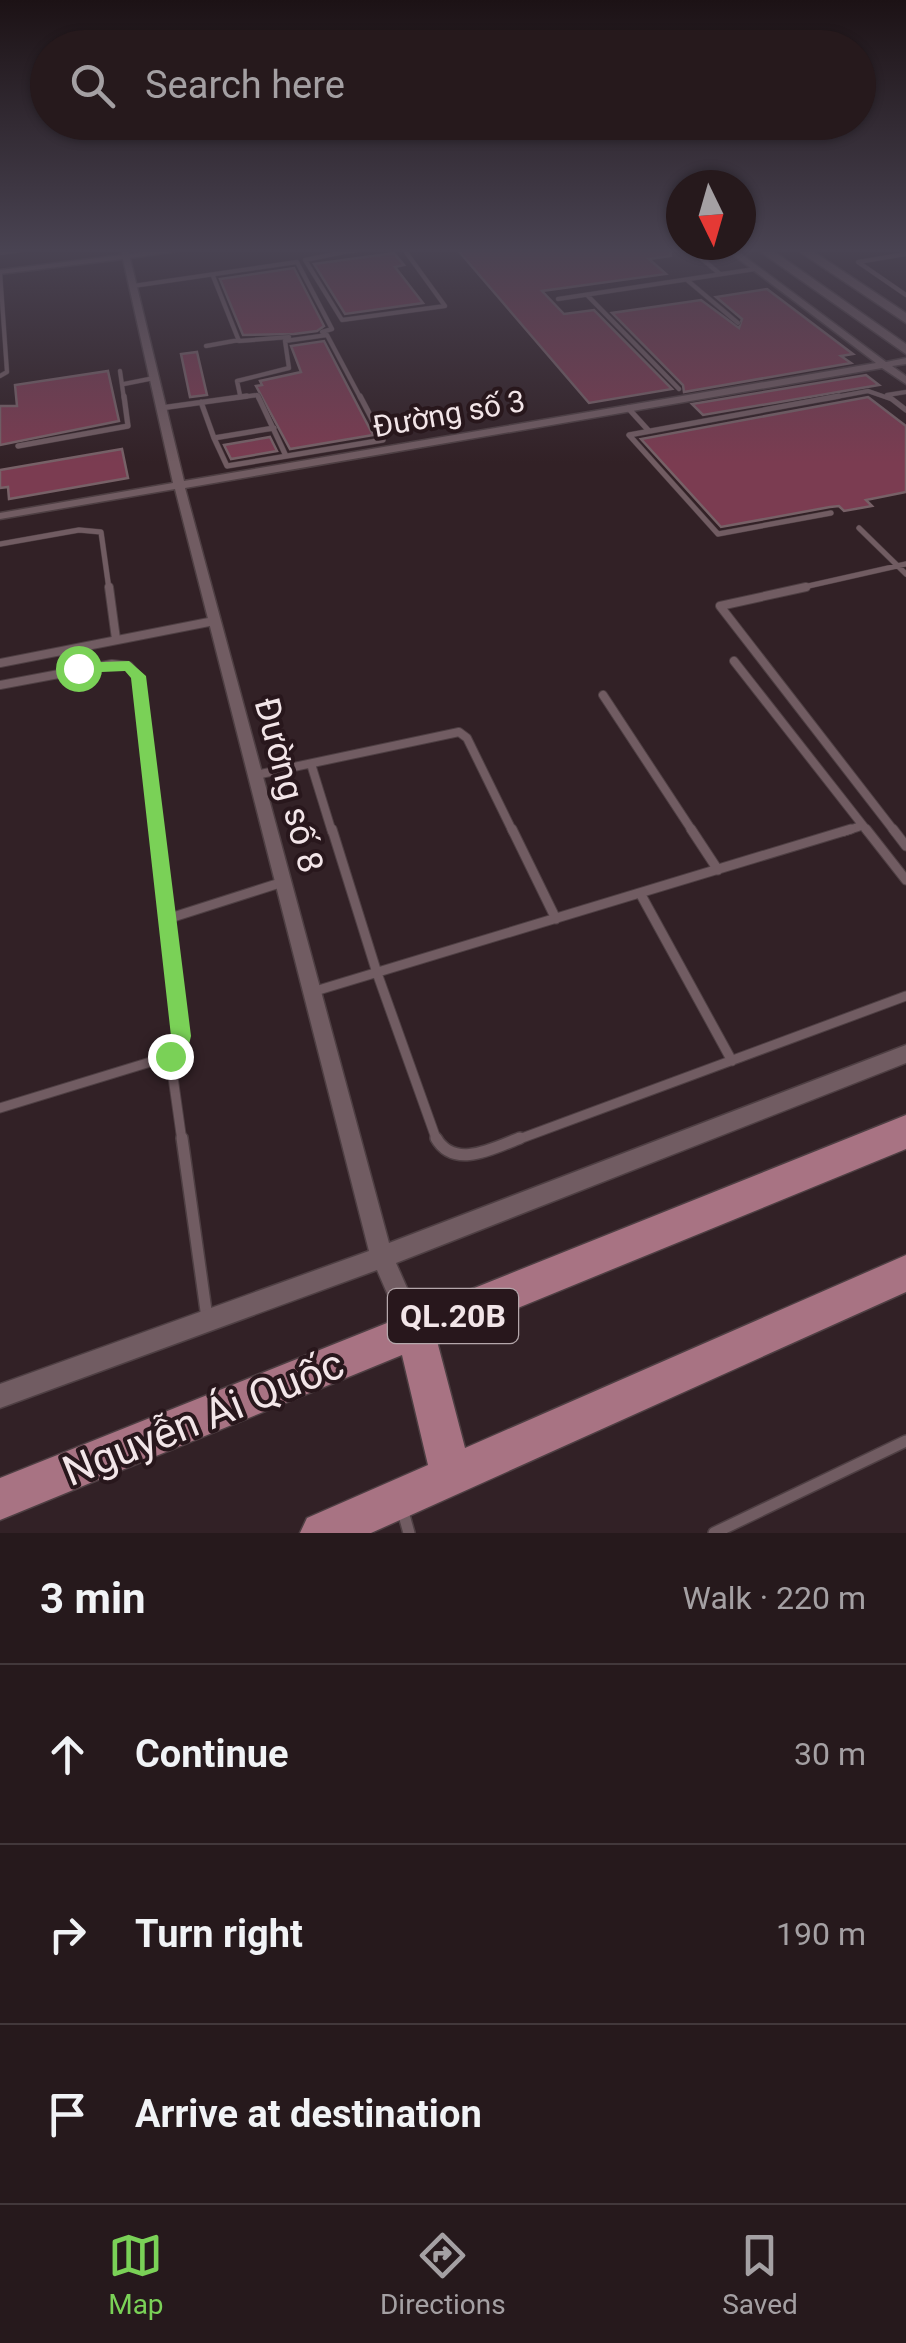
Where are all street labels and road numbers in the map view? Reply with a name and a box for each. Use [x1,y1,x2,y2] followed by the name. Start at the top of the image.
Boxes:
[370,383,528,444] street label: Đường số 3
[246,693,332,877] street label: Đường số 8
[388,1289,518,1343] road number: QL.20B
[56,1339,351,1496] street label: Nguyễn Ái Quốc

